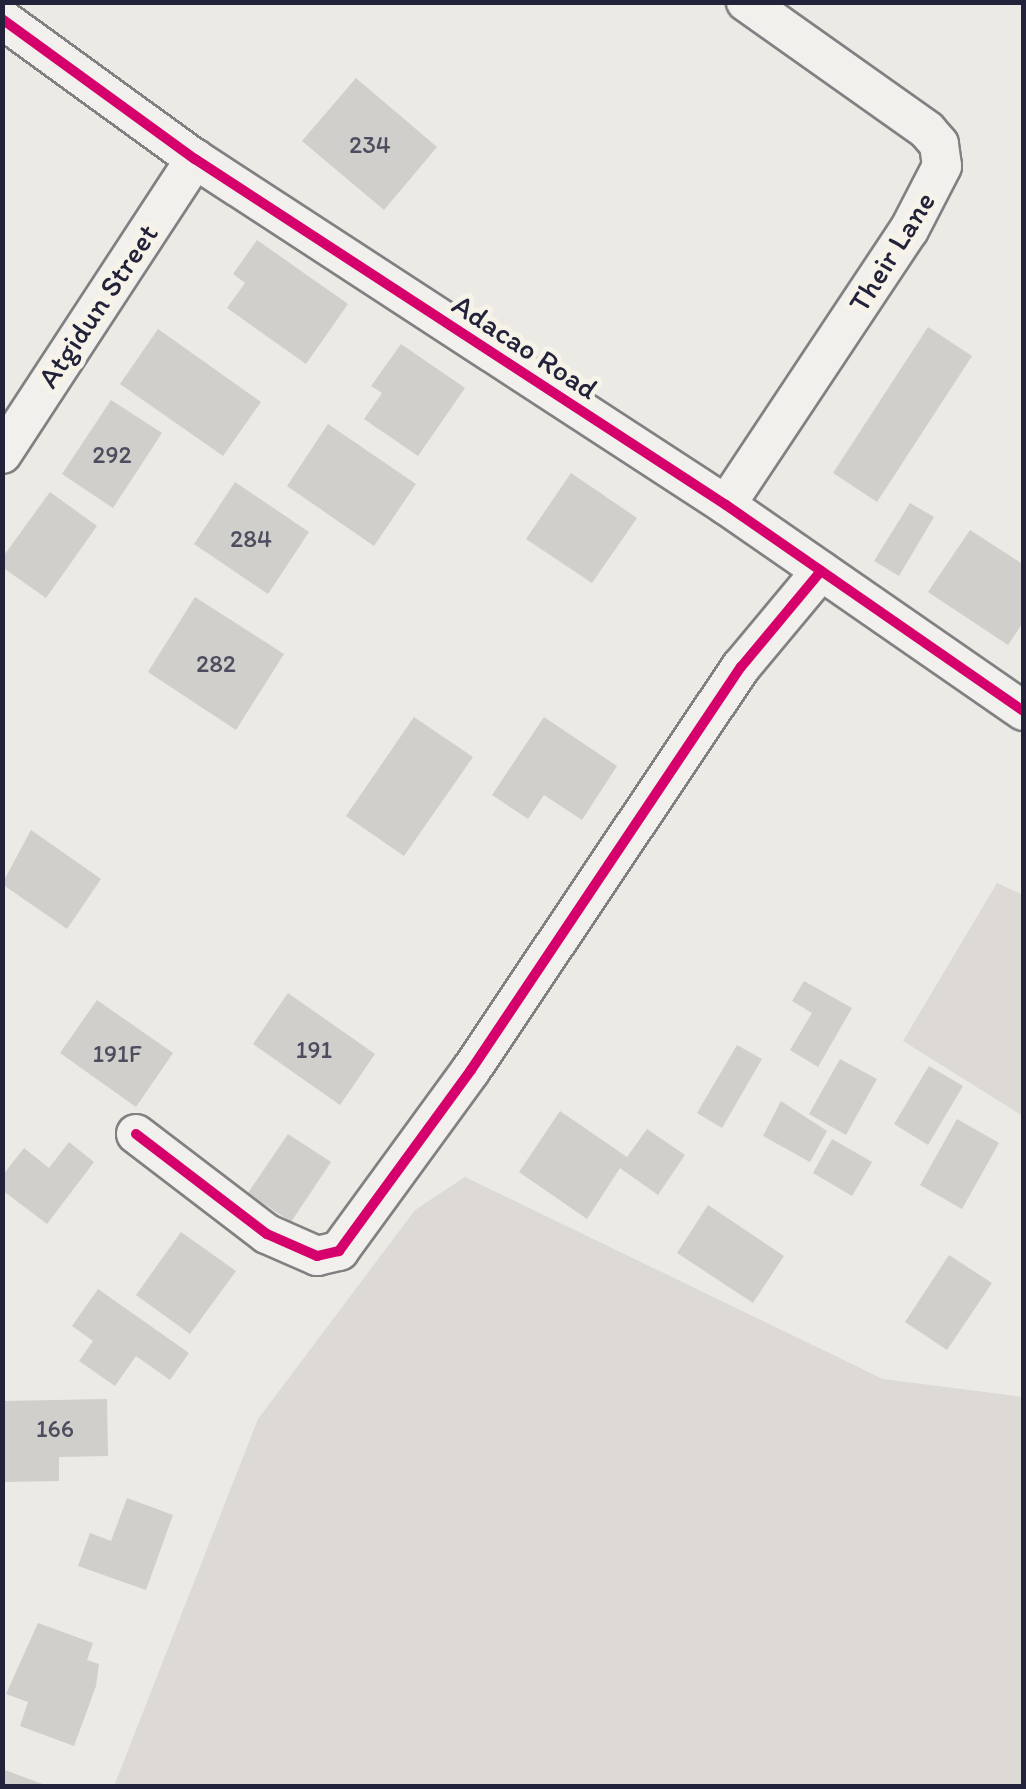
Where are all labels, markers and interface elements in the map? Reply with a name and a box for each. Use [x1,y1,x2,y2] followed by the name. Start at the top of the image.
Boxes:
[349,129,391,159] house number: 234
[841,185,943,319] street label: Their Lane
[30,218,166,394] street label: Atgidun Street
[445,287,605,407] street label: Adacao Road
[92,439,132,469] house number: 292
[230,523,272,553] house number: 284
[196,648,236,678] house number: 282
[296,1034,332,1064] house number: 191
[92,1038,142,1068] house number: 191F
[36,1413,74,1443] house number: 166

